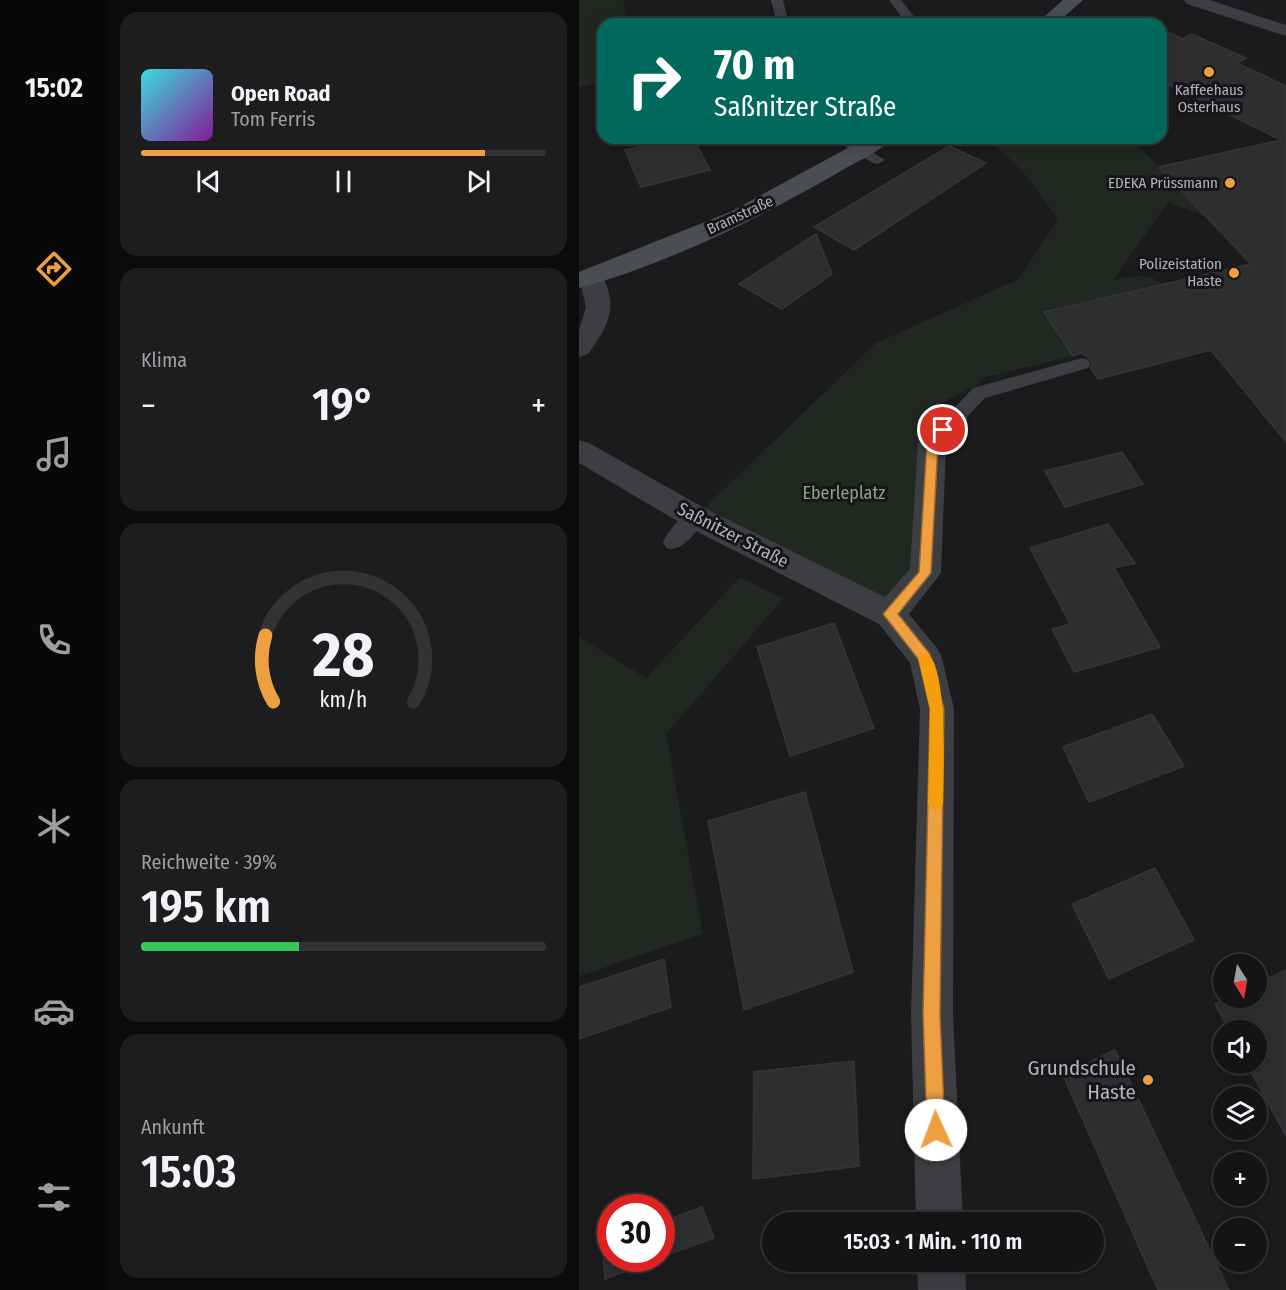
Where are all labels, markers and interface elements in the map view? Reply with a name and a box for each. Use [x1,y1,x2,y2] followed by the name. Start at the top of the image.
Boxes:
[714,40,795,90] text: 70 m
[615,42,693,120] icon: right
[1202,65,1216,79] marker: Kaffeehaus Osterhaus
[25,72,83,104] text: 15:02
[231,80,331,107] text: Open Road
[1175,81,1243,116] place label: Kaffeehaus Osterhaus
[714,91,896,123] text: Saßnitzer Straße
[231,107,315,131] text: Tom Ferris
[192,165,225,198] icon: previous
[327,165,360,198] icon: pause
[462,165,495,198] icon: next
[1108,174,1218,192] place label: EDEKA Prüssmann
[1223,176,1237,190] marker: EDEKA Prüssmann
[704,192,776,238] street label: Bramstraße
[33,248,75,290] icon: directions
[1139,255,1222,290] place label: Polizeistation Haste
[1227,266,1241,280] marker: Polizeistation Haste
[141,348,187,372] text: Klima
[312,378,375,432] text: 19°
[141,386,156,426] text: −
[531,386,546,426] text: +
[917,404,968,455] pin
[926,413,959,446] icon: arrive
[33,433,75,475] icon: music
[803,482,885,504] park label: Eberleplatz
[674,498,792,572] street label: Saßnitzer Straße
[312,618,374,693] text: 28
[33,619,75,661] icon: phone
[320,687,367,713] text: km/h
[33,805,75,847] icon: climate
[141,850,277,874] text: Reichweite · 39%
[141,880,271,934] text: 195 km
[1213,954,1267,1008] north arrow
[1213,954,1267,1272] map controls
[33,990,75,1032] icon: car
[1213,1020,1267,1074] button: sound
[1028,1055,1136,1105] place label: Grundschule Haste
[1141,1073,1155,1087] marker: Grundschule Haste
[1213,1086,1267,1140] button: layers
[904,1098,968,1162] position arrow
[141,1115,205,1139] text: Ankunft
[141,1145,237,1199] text: 15:03
[1213,1152,1267,1206] button: +
[33,1176,75,1218] icon: filters
[597,1194,675,1272] speed limit sign: 30
[1213,1218,1267,1272] button: −
[844,1228,1022,1255] text: 15:03 · 1 Min. · 110 m

